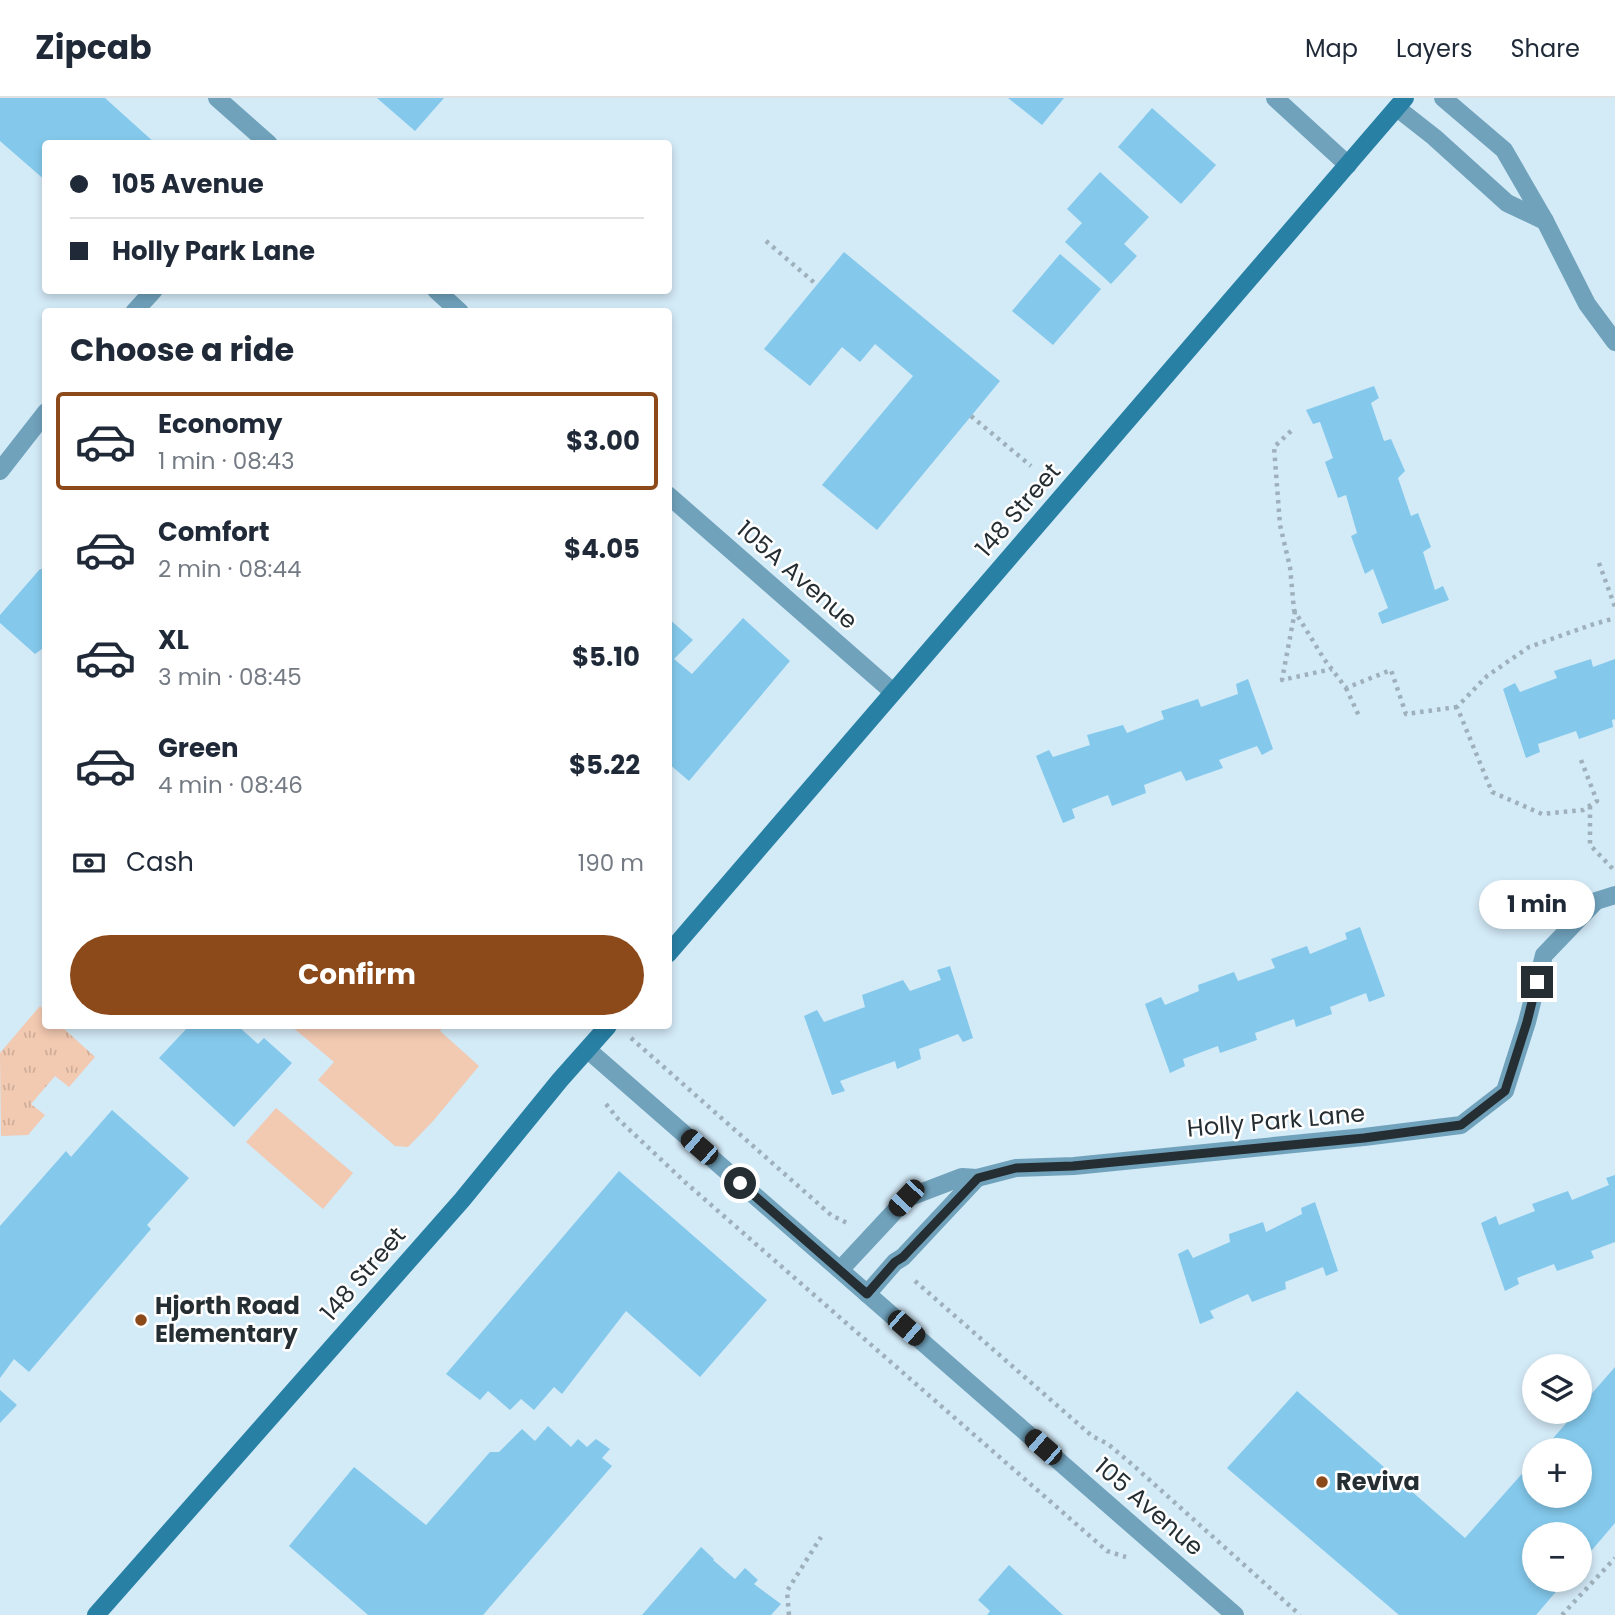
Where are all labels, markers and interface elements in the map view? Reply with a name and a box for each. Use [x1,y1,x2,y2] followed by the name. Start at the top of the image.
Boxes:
[35,24,152,71] text: Zipcab
[1305,32,1358,65] text: Map
[1396,32,1472,65] text: Layers
[1510,32,1580,65] text: Share
[112,166,264,202] text: 105 Avenue
[112,233,315,269] text: Holly Park Lane
[70,327,294,372] text: Choose a ride
[158,406,282,442] text: Economy
[74,410,137,473] icon: car
[566,423,640,459] text: $3.00
[158,445,295,477] text: 1 min · 08:43
[968,456,1068,564] street label: 148 Street
[730,513,865,636] street label: 105A Avenue
[158,514,270,550] text: Comfort
[74,518,137,581] icon: car
[564,531,640,567] text: $4.05
[158,553,301,585] text: 2 min · 08:44
[158,622,189,658] text: XL
[74,626,137,689] icon: car
[572,639,640,675] text: $5.10
[158,661,302,693] text: 3 min · 08:45
[158,730,239,766] text: Green
[74,734,137,797] icon: car
[569,747,640,783] text: $5.22
[158,769,303,801] text: 4 min · 08:46
[70,844,108,882] icon: cash
[126,844,194,880] text: Cash
[578,847,644,879] text: 190 m
[1479,880,1595,930] callout: 1 min
[1507,888,1567,920] text: 1 min
[70,935,644,1015] button: Confirm
[1521,966,1553,998] route end
[1186,1096,1366,1145] street label: Holly Park Lane
[677,1125,722,1169] car
[724,1167,756,1199] route start
[884,1175,929,1221] car
[313,1220,413,1328] street label: 148 Street
[155,1289,300,1350] place label: Hjorth Road Elementary
[884,1306,929,1350] car
[133,1312,149,1328] marker: Hjorth Road Elementary
[1522,1354,1592,1592] map controls
[1522,1354,1592,1424] button: layers
[1021,1425,1066,1469] car
[1522,1438,1592,1508] button: +
[1088,1450,1211,1563] street label: 105 Avenue
[1336,1465,1420,1498] place label: Reviva
[1314,1474,1330,1490] marker: Reviva
[1522,1522,1592,1592] button: −

